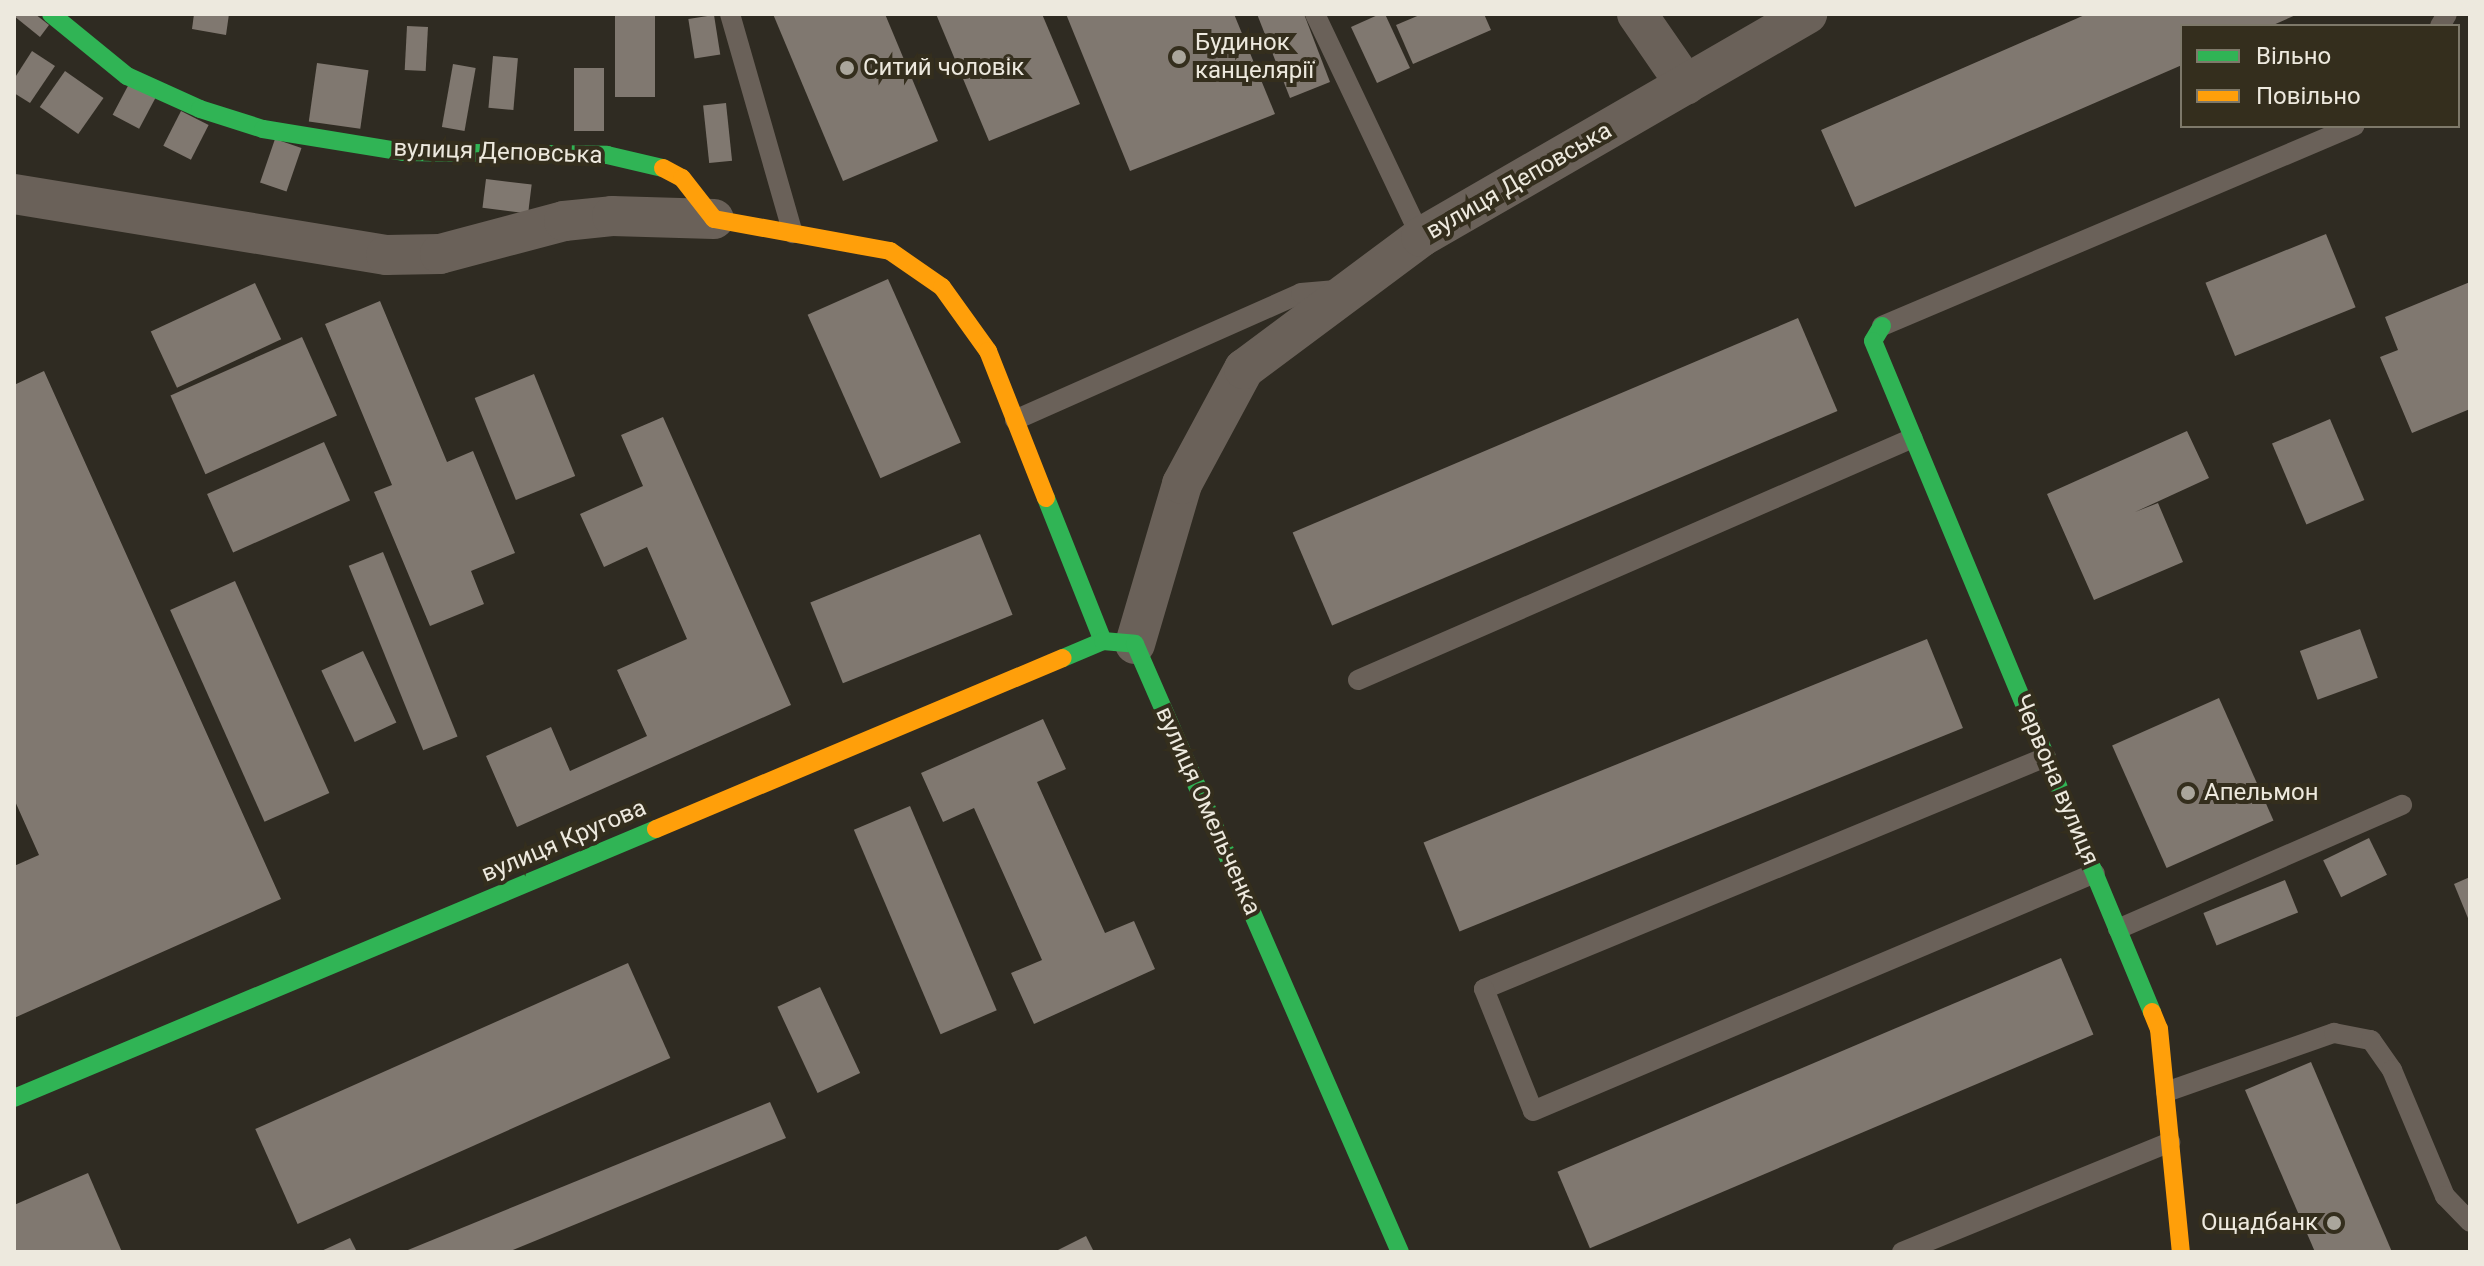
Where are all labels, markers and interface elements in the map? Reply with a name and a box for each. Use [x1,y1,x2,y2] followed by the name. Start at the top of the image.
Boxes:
[2180,24,2460,128] legend
[1195,29,1314,85] place label: Будинок канцелярії
[2256,42,2331,70] text: Вільно
[1170,48,1188,66] marker: Будинок канцелярії
[863,54,1024,82] place label: Ситий чоловік
[838,59,856,77] marker: Ситий чоловік
[2256,82,2361,110] text: Повільно
[1421,116,1617,246] street label: вулиця Деповська
[393,134,603,170] street label: вулиця Деповська
[2007,690,2105,870] street label: Червона вулиця
[1149,702,1267,920] street label: вулиця Омельченка
[2204,779,2318,807] place label: Апельмон
[2179,784,2197,802] marker: Апельмон
[477,793,651,889] street label: вулиця Кругова
[2201,1209,2318,1237] place label: Ощадбанк
[2325,1214,2343,1232] marker: Ощадбанк

